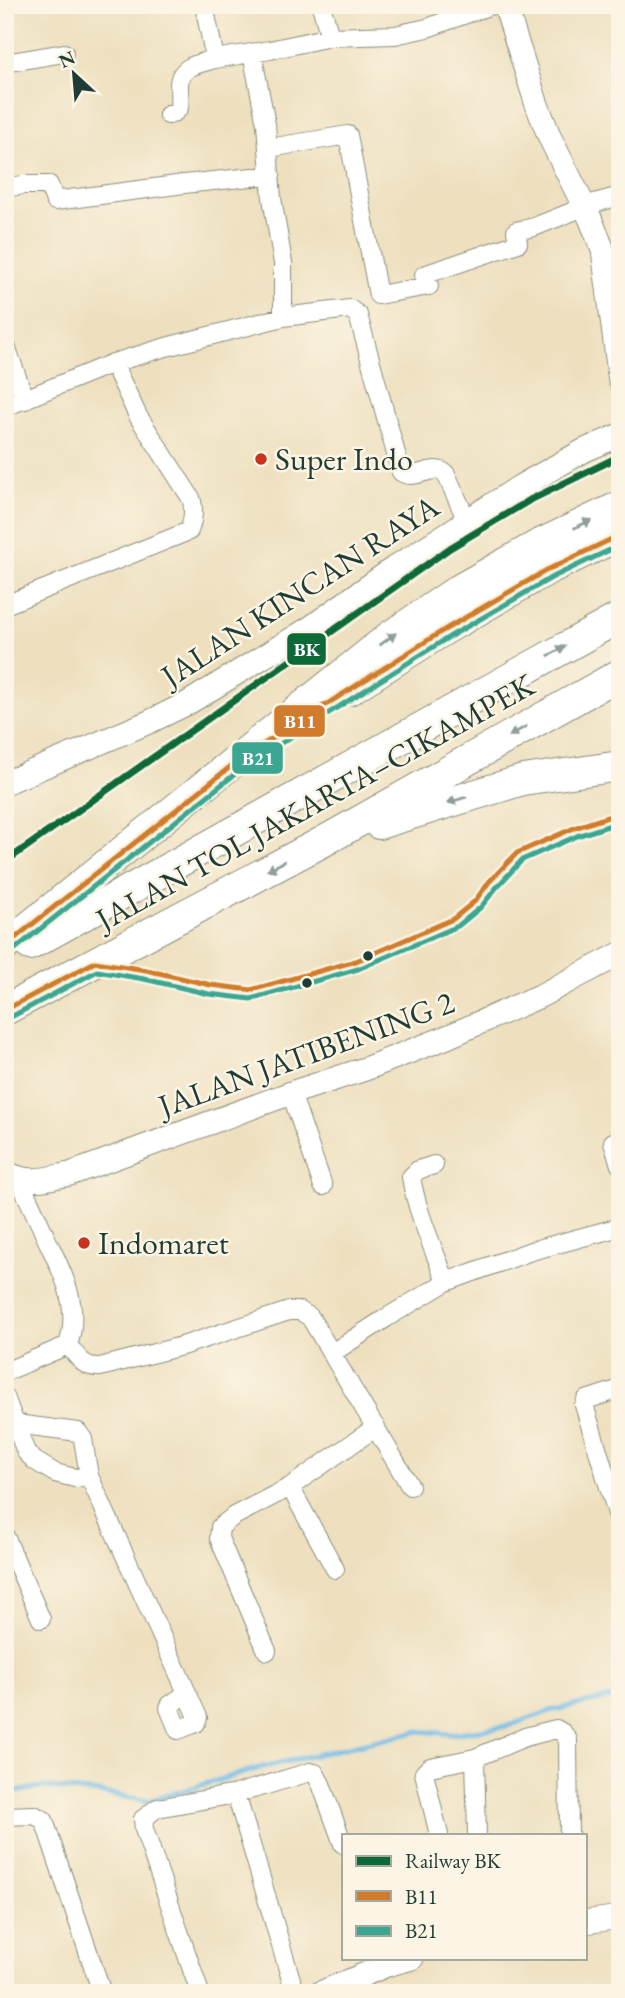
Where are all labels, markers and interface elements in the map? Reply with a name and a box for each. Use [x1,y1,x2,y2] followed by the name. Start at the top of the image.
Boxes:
[38,38,108,108] north arrow
[54,44,80,74] text: N
[275,438,413,480] place label: Super Indo
[253,451,269,467] marker: Super Indo
[151,485,448,698] street label: JALAN KINCAN RAYA
[573,518,593,529] one-way arrow
[378,631,396,646] one-way arrow
[286,632,327,666] line badge: BK
[294,637,321,662] text: BK
[548,645,567,657] one-way arrow
[86,663,543,942] street label: JALAN TOL JAKARTA–CIKAMPEK
[273,704,326,738] line badge: B11
[284,709,316,734] text: B11
[508,725,527,738] one-way arrow
[231,741,284,775] line badge: B21
[242,746,274,771] text: B21
[447,796,468,806] one-way arrow
[266,860,286,872] one-way arrow
[361,949,375,963] unlabelled marker
[300,976,314,990] unlabelled marker
[150,981,460,1128] street label: JALAN JATIBENING 2
[98,1222,229,1264] place label: Indomaret
[76,1235,92,1251] marker: Indomaret
[342,1834,586,1960] legend
[405,1847,502,1874] text: Railway BK
[405,1883,438,1910] text: B11
[405,1917,438,1944] text: B21

